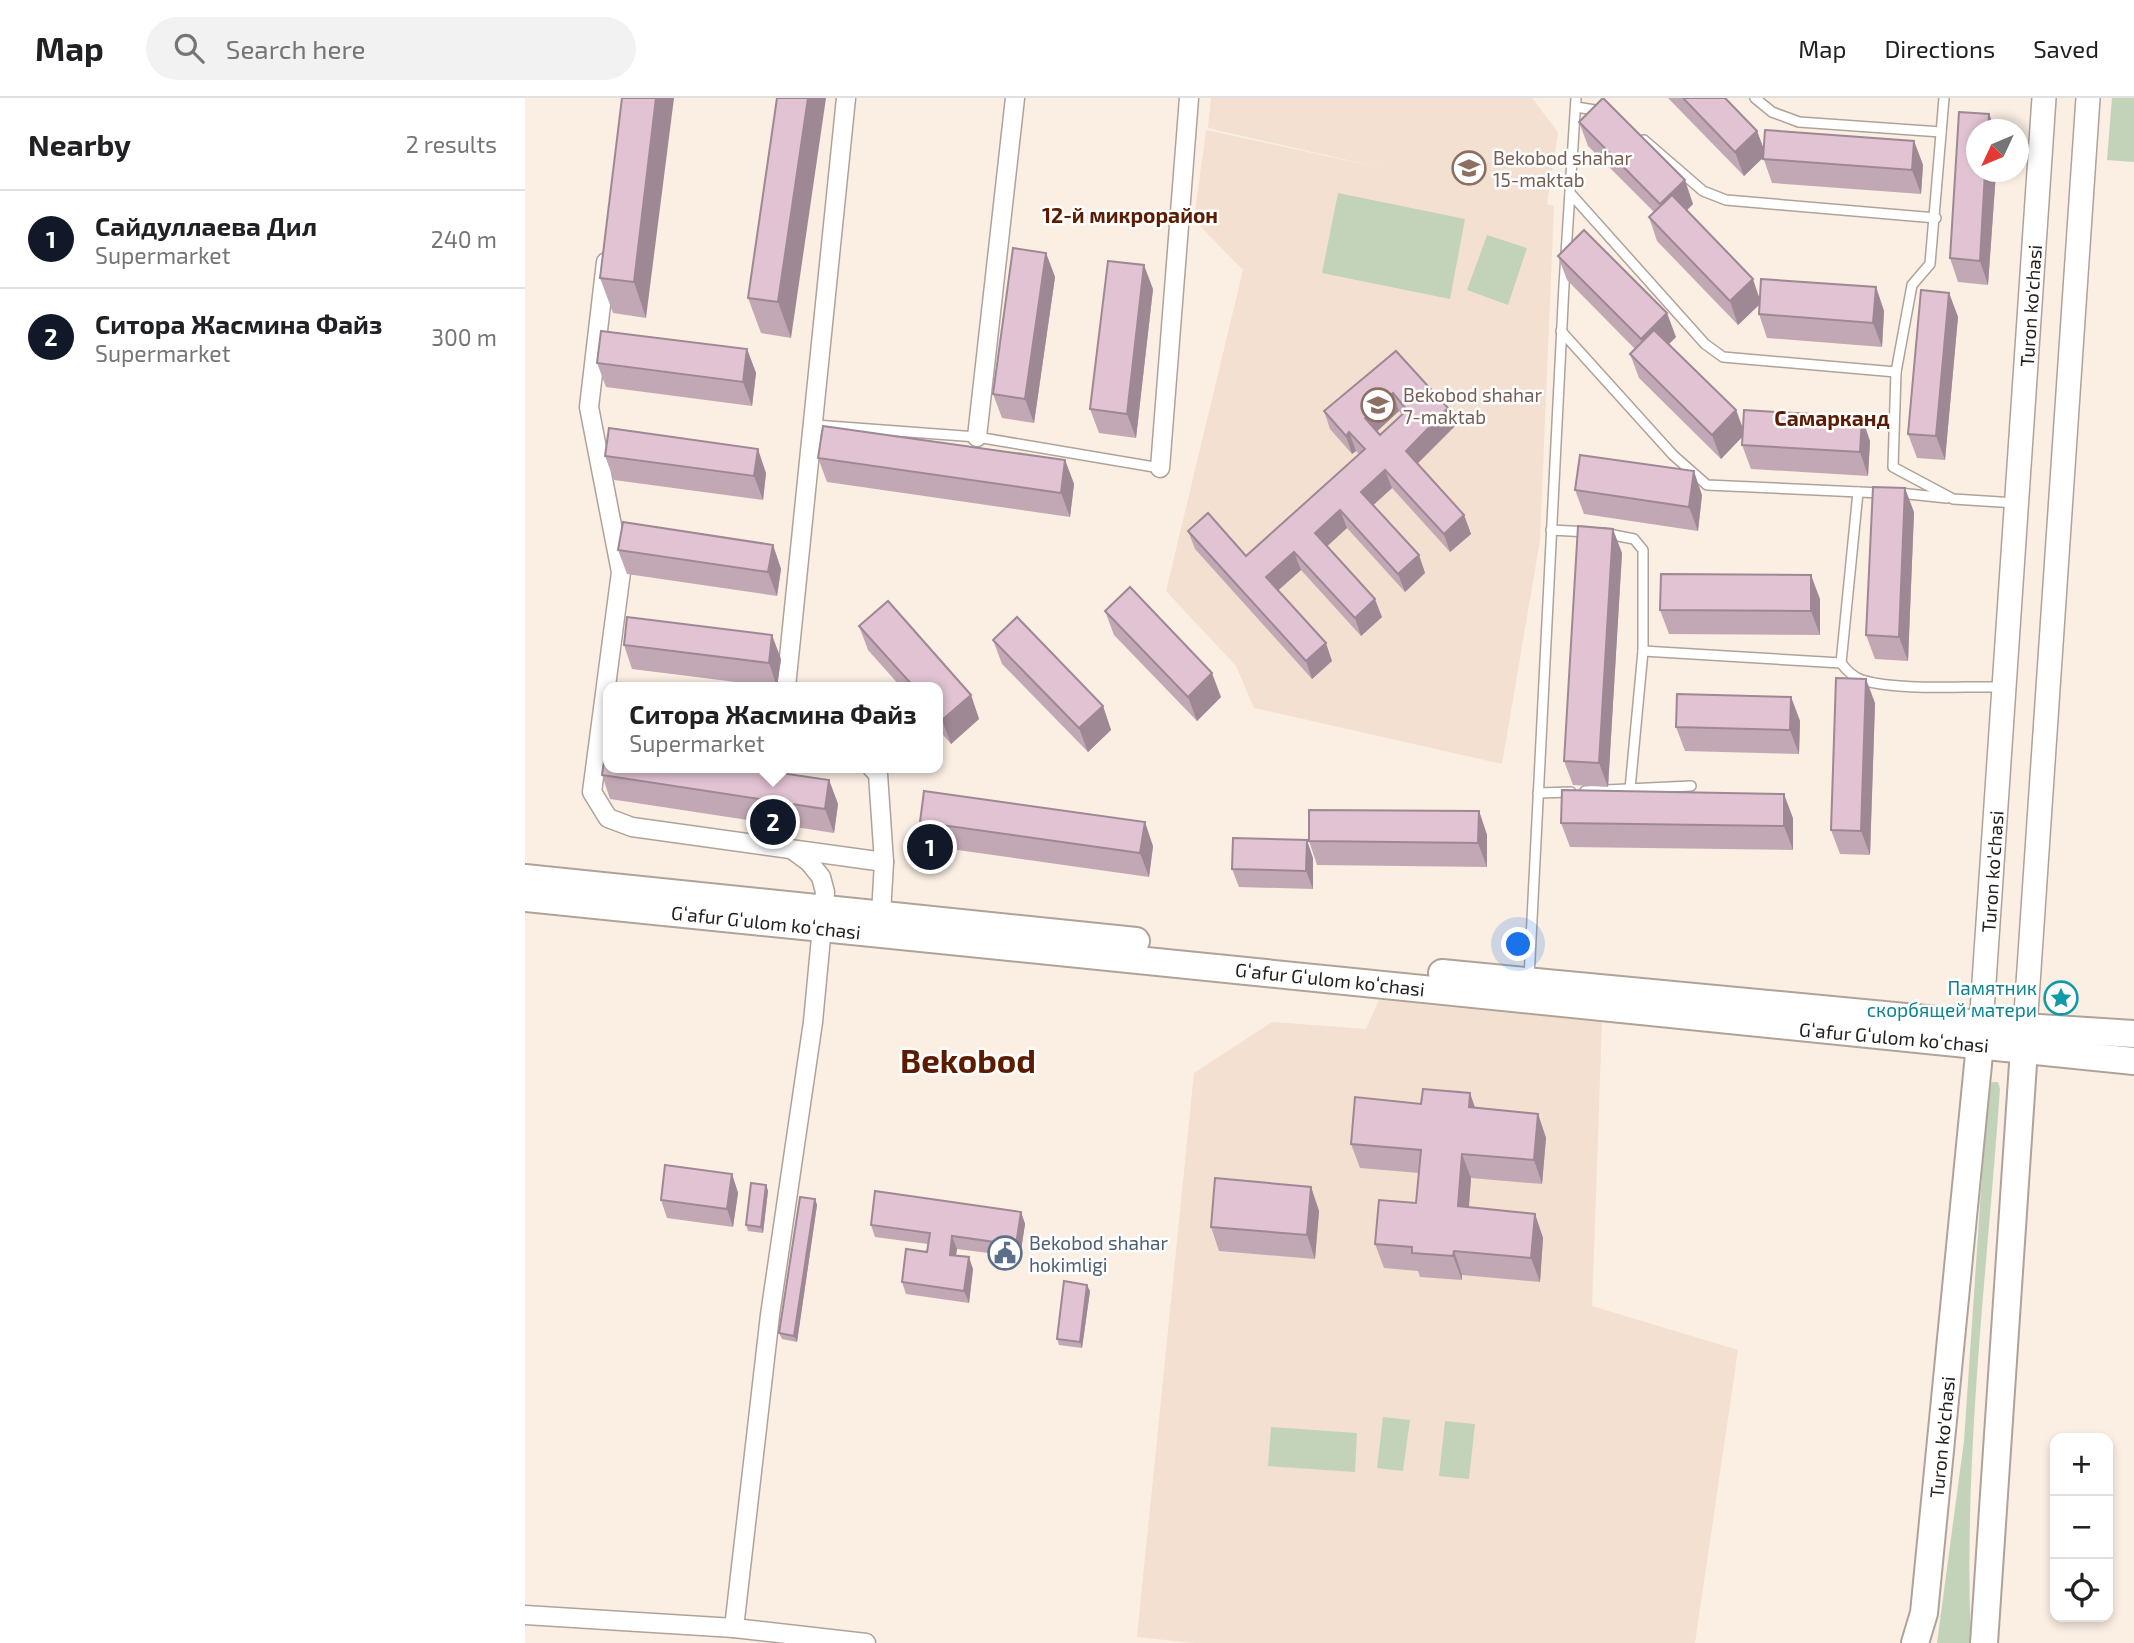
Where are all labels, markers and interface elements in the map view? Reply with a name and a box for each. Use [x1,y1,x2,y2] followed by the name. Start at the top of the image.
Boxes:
[146,17,636,80] search box
[35,28,104,68] text: Map
[170,29,208,67] icon: search
[226,33,365,64] text: Search here
[1798,34,1846,63] text: Map
[1884,34,1995,63] text: Directions
[2033,34,2099,63] text: Saved
[1966,119,2029,182] north arrow
[28,126,131,162] text: Nearby
[406,130,497,158] text: 2 results
[1493,146,1632,191] place label: Bekobod shahar 15-maktab
[1450,149,1488,187] school or university icon: Bekobod shahar 15-maktab
[1042,202,1218,227] district label: 12-й микрорайон
[95,210,317,241] text: Сайдуллаева Дил
[46,225,56,253] text: 1
[431,225,497,253] text: 240 m
[95,241,230,269] text: Supermarket
[2014,244,2046,367] street label: Turon ko'chasi
[95,308,382,339] text: Ситора Жасмина Файз
[44,323,58,351] text: 2
[431,323,497,351] text: 300 m
[95,339,230,367] text: Supermarket
[1403,383,1542,428] place label: Bekobod shahar 7-maktab
[1359,386,1397,424] school or university icon: Bekobod shahar 7-maktab
[1774,405,1890,430] district label: Самарканд
[603,682,943,773] popup
[629,698,917,729] text: Ситора Жасмина Файз
[629,729,765,757] text: Supermarket
[750,796,796,848] pin: 2
[1976,810,2007,933] street label: Turon ko'chasi
[907,821,953,873] pin: 1
[670,901,862,943] street label: Gʻafur Gʻulom koʻchasi
[1501,927,1535,961] your location
[1234,958,1426,1000] street label: Gʻafur Gʻulom koʻchasi
[1867,976,2037,1021] place label: Памятник скорбящей матери
[2042,979,2080,1017] place icon: Памятник скорбящей матери
[1798,1017,1990,1057] street label: Gʻafur Gʻulom koʻchasi
[900,1040,1036,1080] district label: Bekobod
[1029,1231,1168,1276] place label: Bekobod shahar hokimligi
[986,1234,1024,1272] public building icon: Bekobod shahar hokimligi
[1924,1375,1959,1499] street label: Turon ko'chasi
[2050,1433,2113,1622] map controls
[2050,1433,2113,1496] button: +
[2050,1496,2113,1559] button: −
[2050,1559,2113,1622] button: locate

